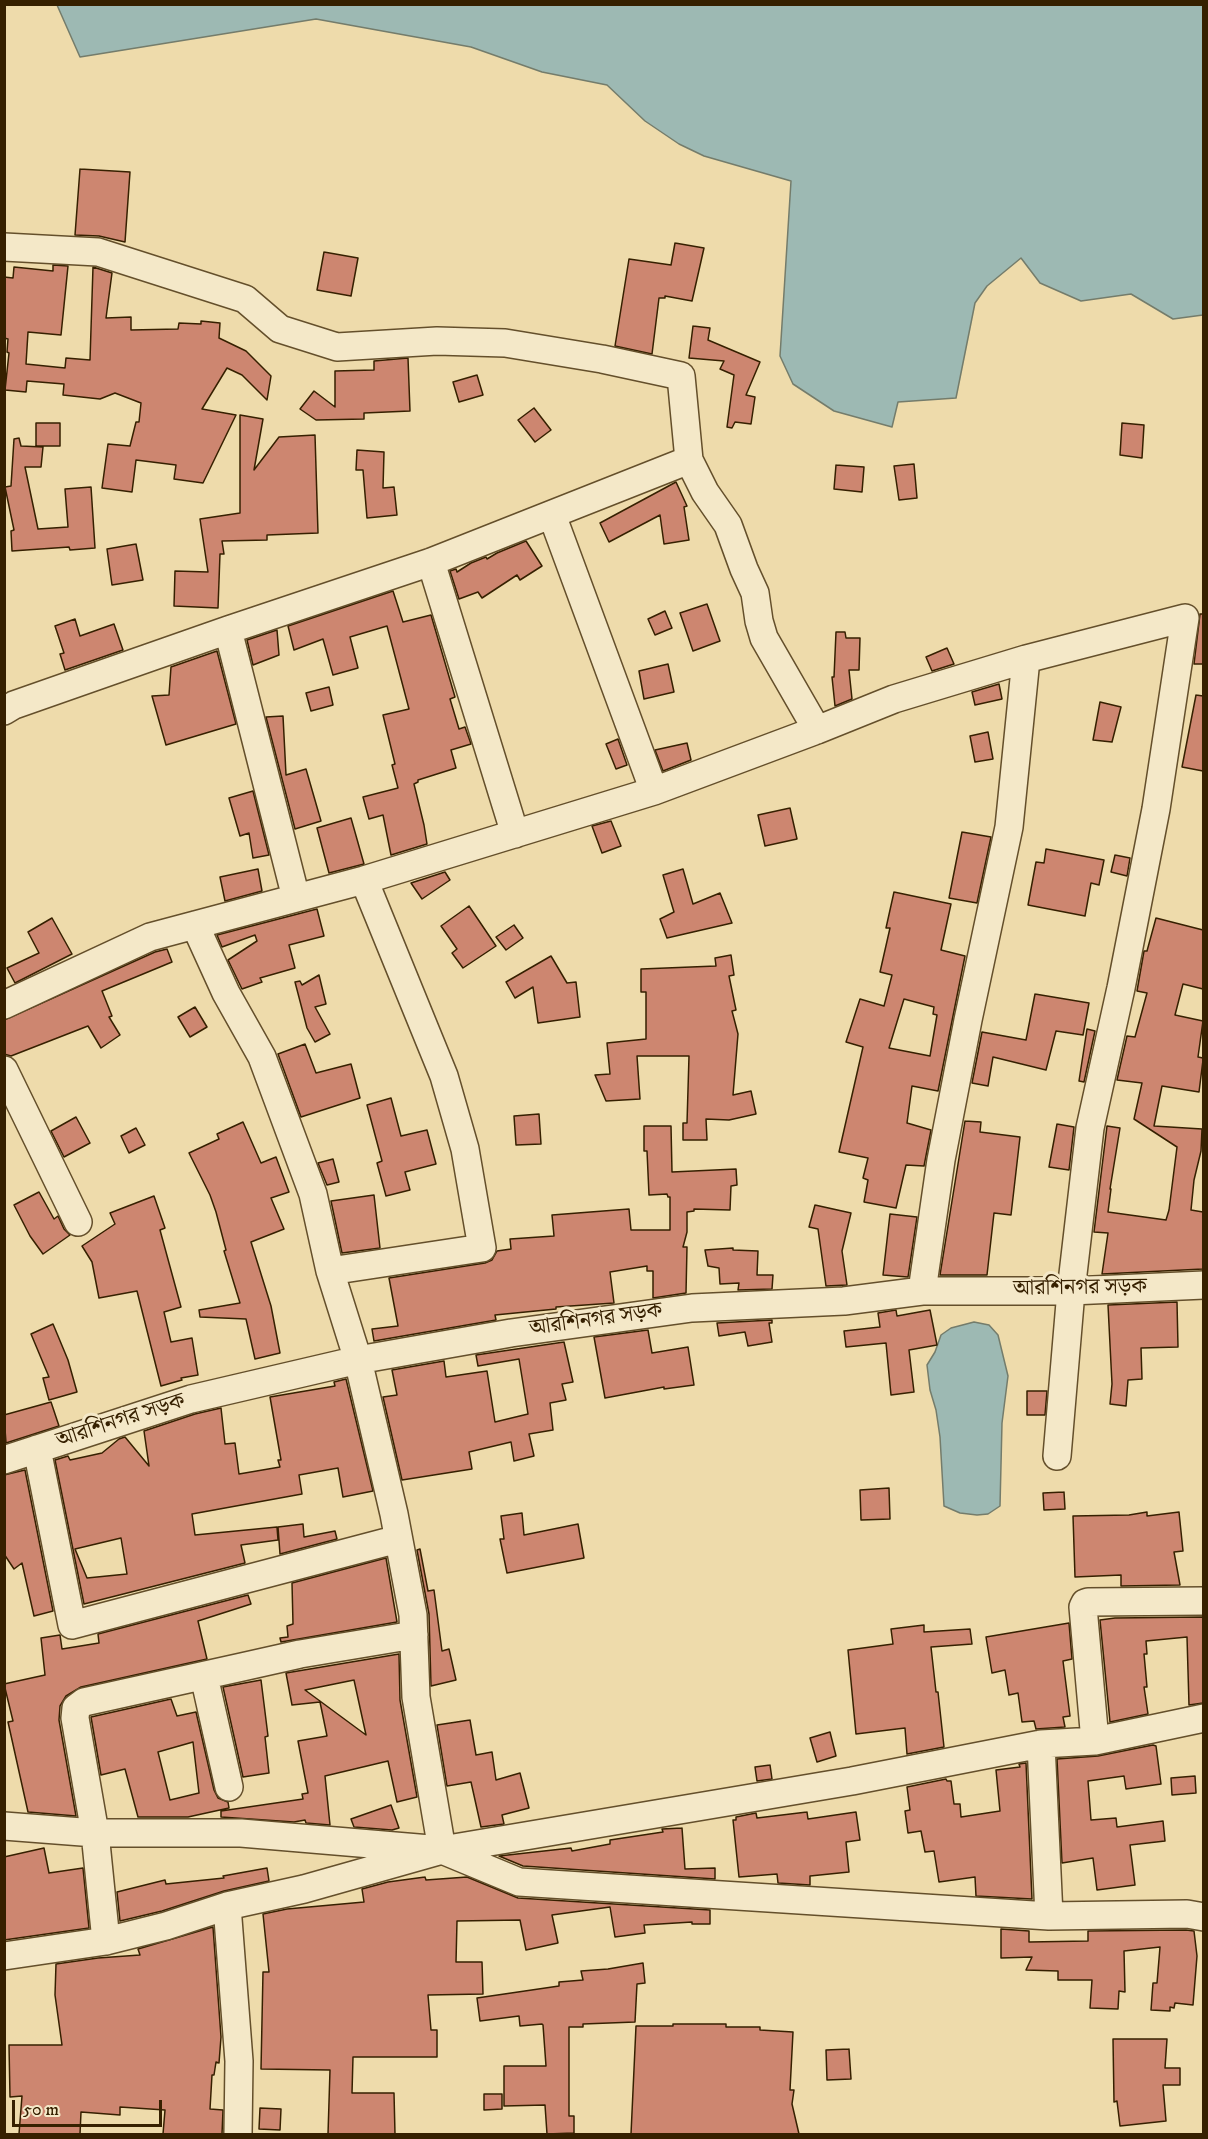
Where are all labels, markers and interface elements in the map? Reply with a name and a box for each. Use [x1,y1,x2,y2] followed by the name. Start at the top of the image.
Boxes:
[1013,1275,1147,1303] street label: আরশিনগর সড়ক
[528,1299,664,1343] street label: আরশিনগর সড়ক
[53,1389,189,1455] street label: আরশিনগর সড়ক
[15,2088,165,2126] scale bar
[23,2099,59,2121] text: 50 m

